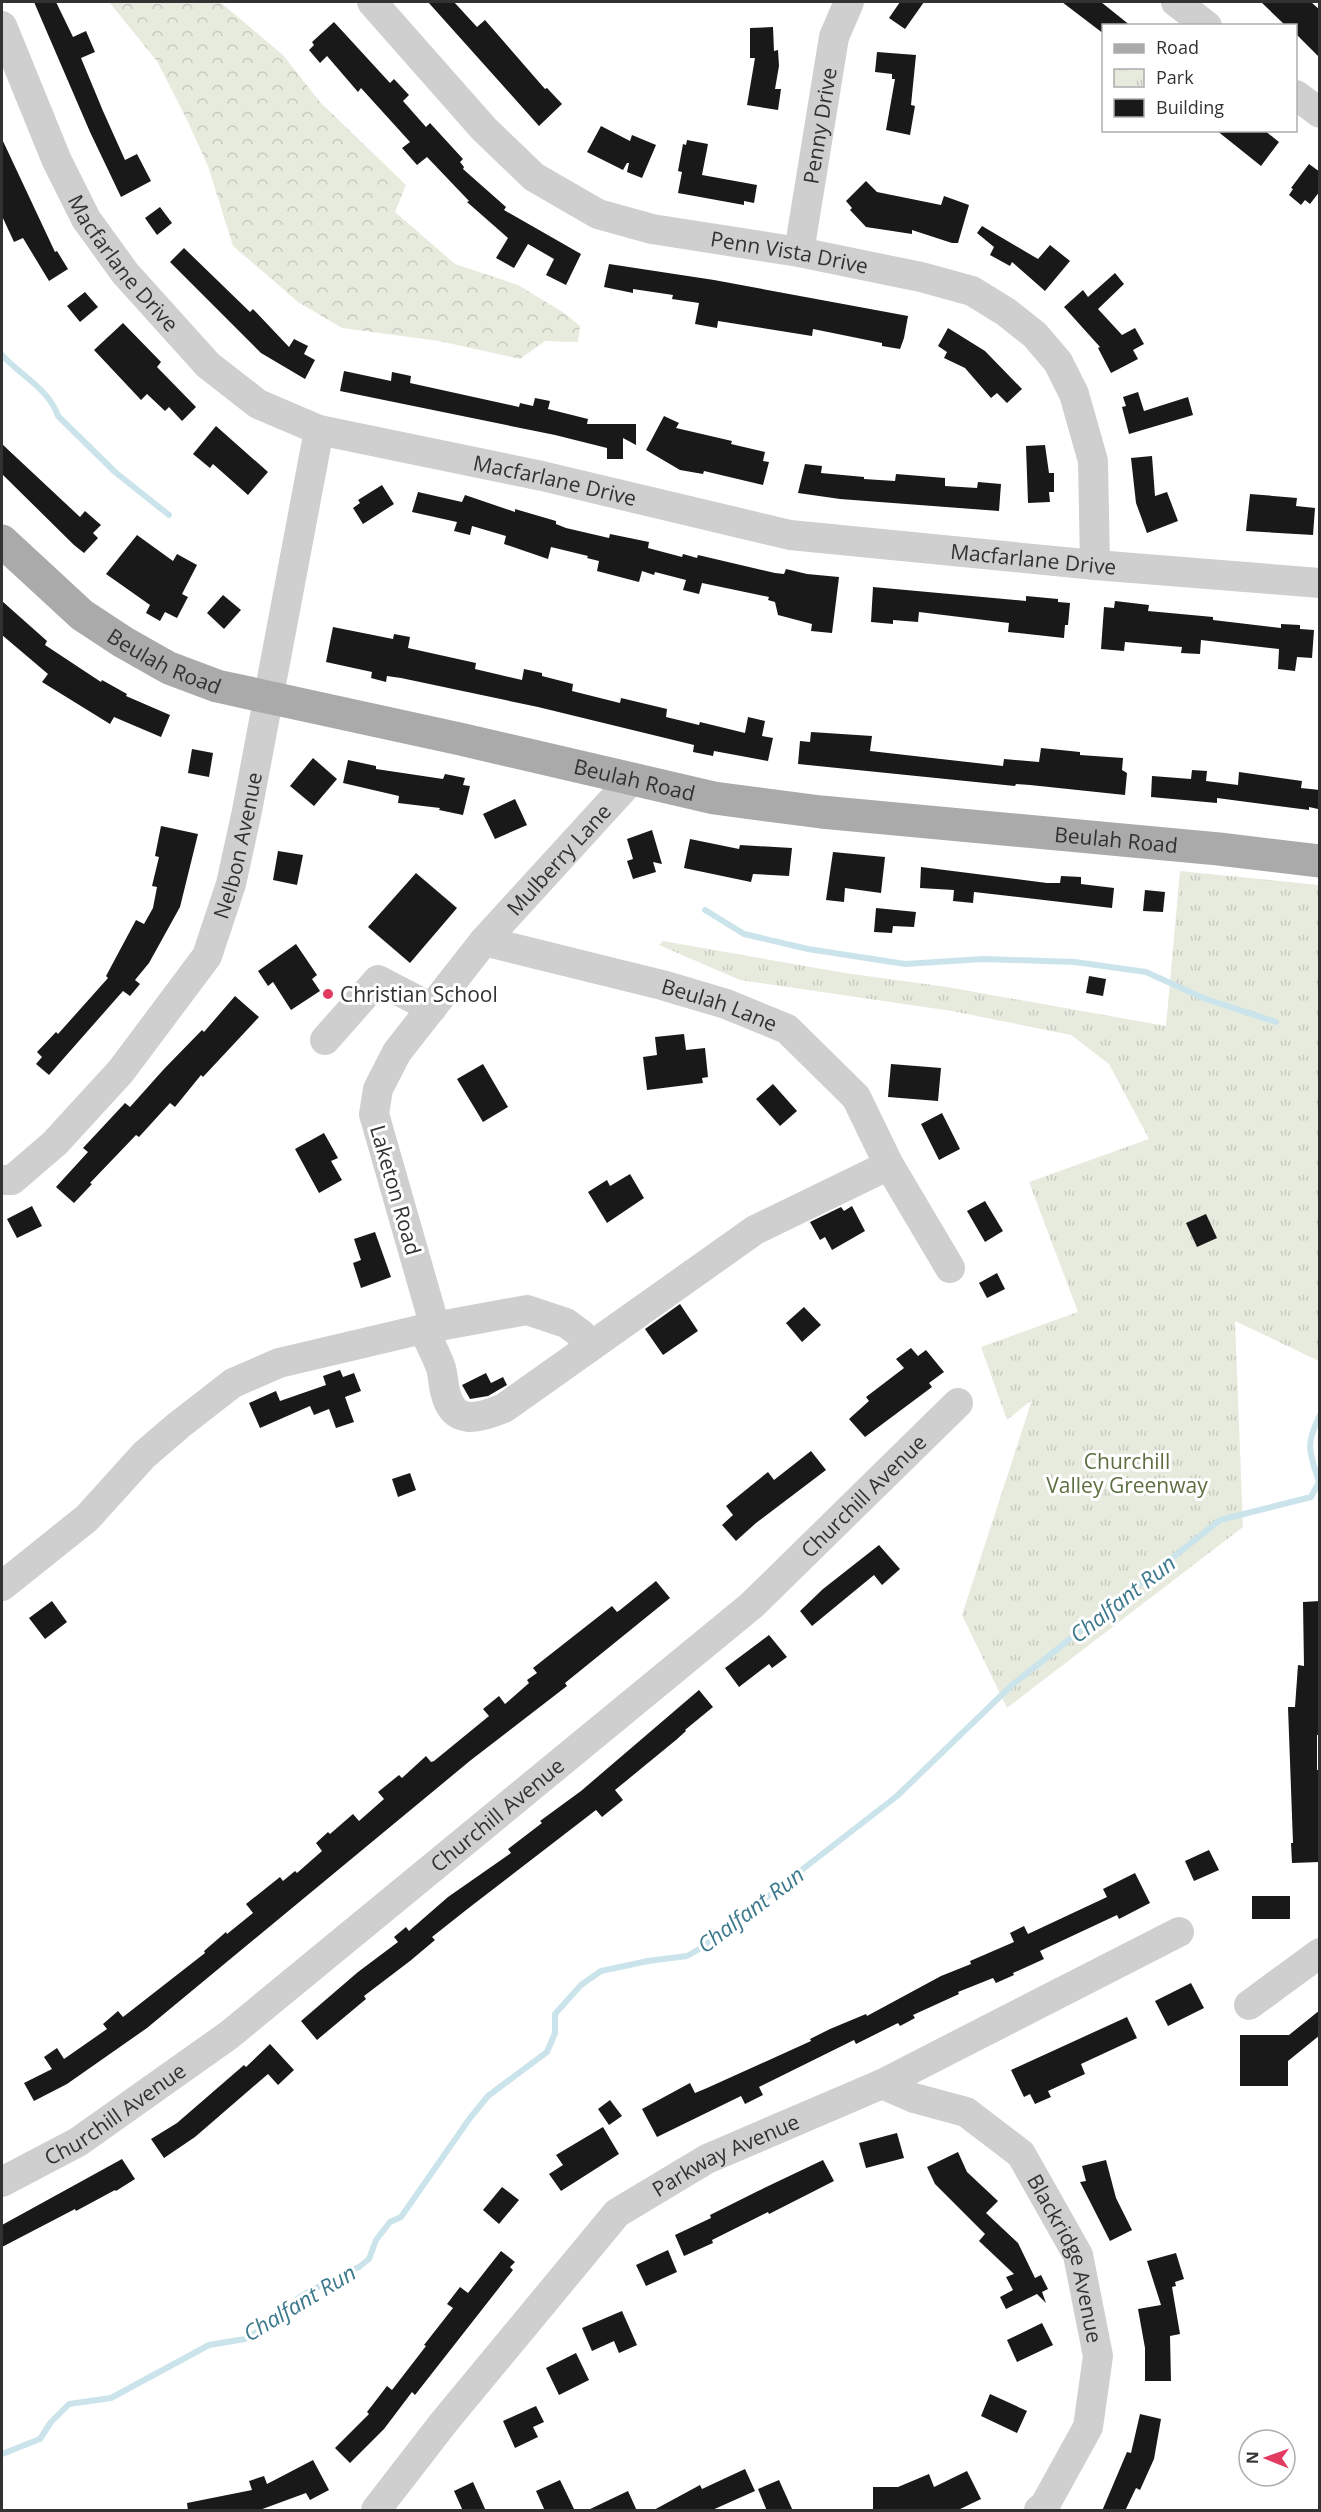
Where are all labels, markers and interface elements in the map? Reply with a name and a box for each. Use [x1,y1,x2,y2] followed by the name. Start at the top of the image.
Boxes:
[1102,24,1297,132] legend
[1156,35,1199,59] text: Road
[796,65,843,186] street label: Penny Drive
[1156,65,1194,89] text: Park
[1156,95,1224,119] text: Building
[62,190,185,337] street label: Macfarlane Drive
[709,224,871,280] street label: Penn Vista Drive
[471,448,639,512] street label: Macfarlane Drive
[949,537,1117,581] street label: Macfarlane Drive
[102,622,225,700] street label: Beulah Road
[571,752,698,807] street label: Beulah Road
[206,770,268,922] street label: Nelbon Avenue
[500,797,617,921] street label: Mulberry Lane
[1053,820,1179,859] street label: Beulah Road
[658,972,782,1038] street label: Beulah Lane
[340,980,498,1008] place label: Christian School
[321,987,335,1001] marker: Christian School
[364,1122,428,1258] street label: Laketon Road
[795,1428,932,1564] street label: Churchill Avenue
[1046,1447,1208,1499] park label: Churchill Valley Greenway
[1063,1547,1181,1649] water label: Chalfant Run
[424,1751,570,1878] street label: Churchill Avenue
[690,1859,810,1959] water label: Chalfant Run
[39,2056,191,2171] street label: Churchill Avenue
[647,2107,804,2203] street label: Parkway Avenue
[1021,2169,1109,2345] street label: Blackridge Avenue
[237,2257,361,2347] water label: Chalfant Run
[1237,2428,1297,2488] north arrow
[1241,2451,1263,2464] text: N

